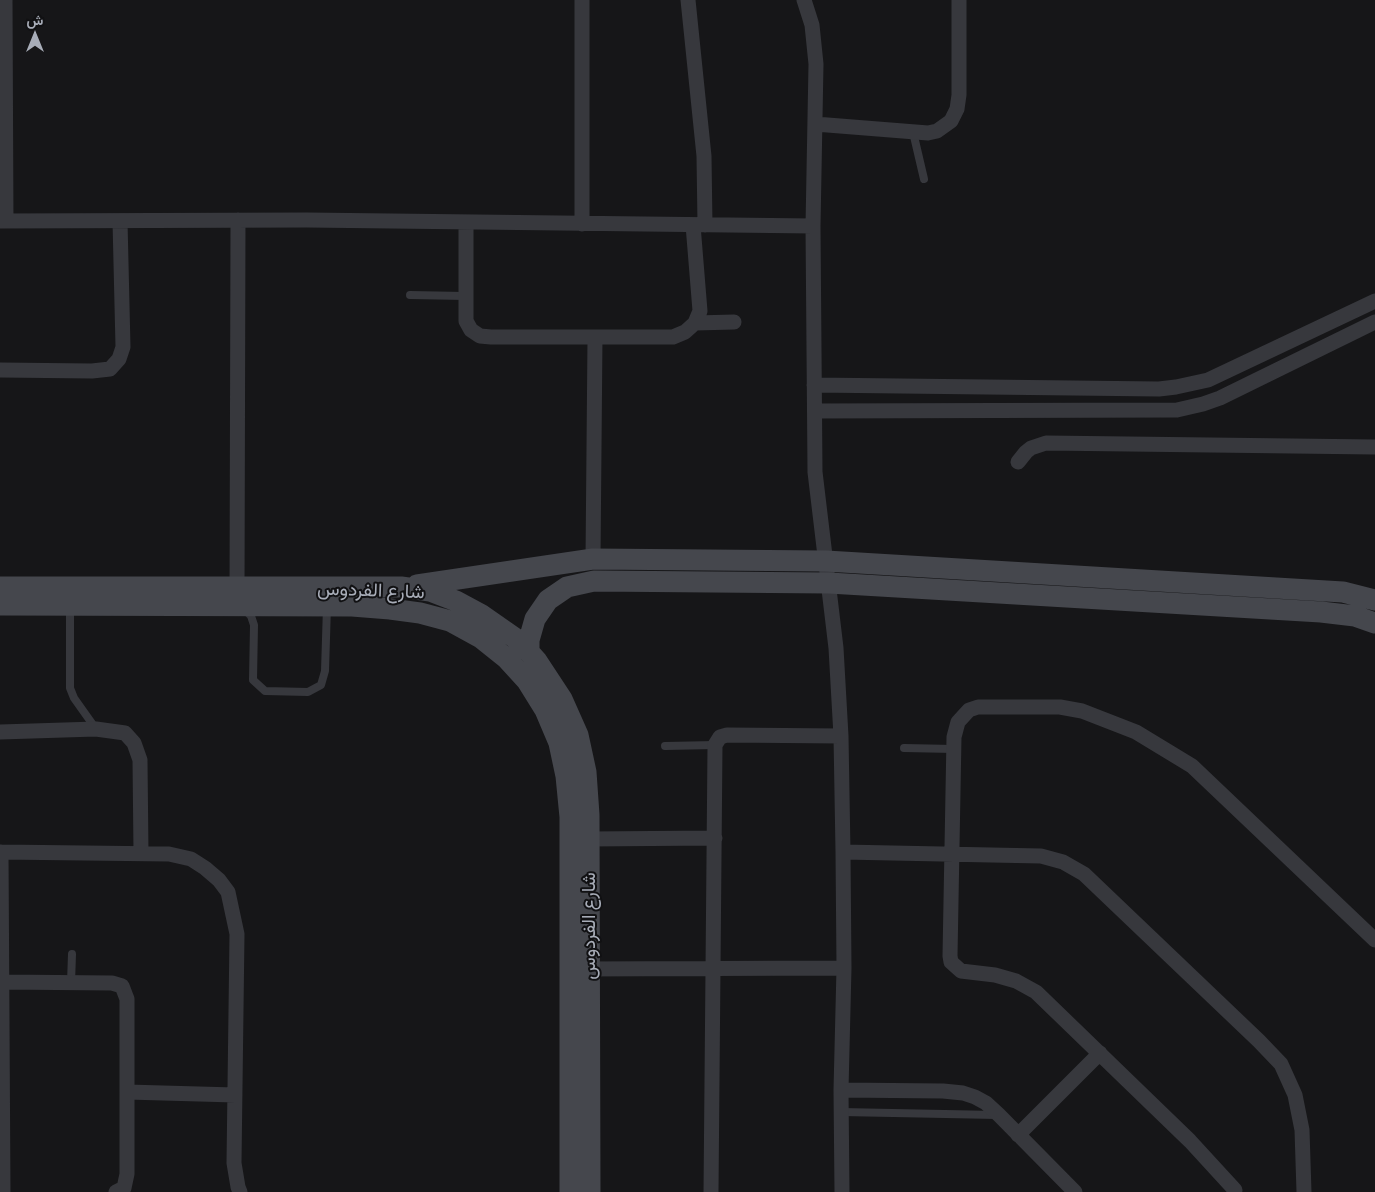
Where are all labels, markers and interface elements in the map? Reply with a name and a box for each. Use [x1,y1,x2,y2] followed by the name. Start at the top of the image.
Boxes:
[10,10,60,60] north arrow
[27,11,43,28] text: ش
[317,577,425,603] street label: شارع الفردوس
[578,872,600,980] street label: شارع الفردوس

